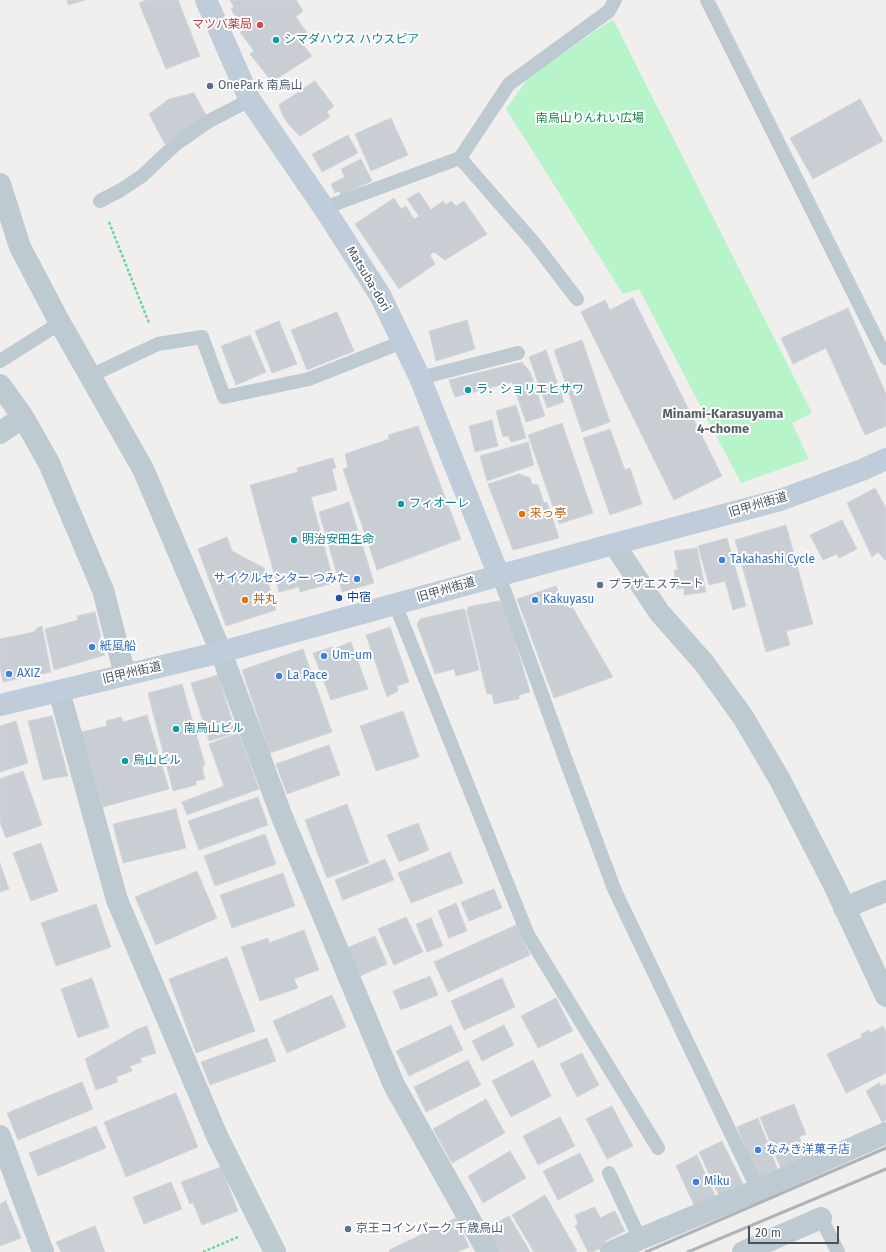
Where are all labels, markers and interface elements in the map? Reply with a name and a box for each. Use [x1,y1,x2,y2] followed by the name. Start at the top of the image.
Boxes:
[192,18,252,32] place label: マツバ薬局
[255,20,265,30] marker: マツバ薬局
[284,33,419,47] place label: シマダハウス ハウスピア
[271,35,281,45] marker: シマダハウス ハウスピア
[218,79,303,93] place label: OnePark 南烏山
[205,81,215,91] marker: OnePark 南烏山
[536,112,644,126] park label: 南烏山りんれい広場
[343,244,393,314] street label: Matsuba-dori
[476,383,584,397] place label: ラ．ショリエヒサワ
[463,385,473,395] marker: ラ．ショリエヒサワ
[663,406,783,437] district label: Minami-Karasuyama 4-chome
[727,490,789,520] street label: 旧甲州街道
[409,497,469,511] place label: フィオーレ
[396,499,406,509] marker: フィオーレ
[530,507,566,521] place label: 来っ亭
[517,509,527,519] marker: 来っ亭
[302,533,374,547] place label: 明治安田生命
[289,535,299,545] marker: 明治安田生命
[730,553,815,567] place label: Takahashi Cycle
[717,555,727,565] marker: Takahashi Cycle
[214,572,349,586] place label: サイクルセンター つみた
[352,574,362,584] marker: サイクルセンター つみた
[415,575,477,605] street label: 旧甲州街道
[608,578,704,592] place label: プラザエステート
[595,580,605,590] marker: プラザエステート
[347,591,371,605] place label: 中宿
[253,593,277,607] place label: 丼丸
[334,593,344,603] marker: 中宿
[543,593,594,607] place label: Kakuyasu
[240,595,250,605] marker: 丼丸
[530,595,540,605] marker: Kakuyasu
[100,640,136,654] place label: 紙風船
[87,642,97,652] marker: 紙風船
[332,649,372,663] place label: Um-um
[319,651,329,661] marker: Um-um
[101,659,163,687] street label: 旧甲州街道
[17,667,40,681] place label: AXIZ
[4,669,14,679] marker: AXIZ
[287,669,327,683] place label: La Pace
[274,671,284,681] marker: La Pace
[184,722,244,736] place label: 南烏山ビル
[171,724,181,734] marker: 南烏山ビル
[133,754,181,768] place label: 烏山ビル
[120,756,130,766] marker: 烏山ビル
[766,1143,850,1157] place label: なみき洋菓子店
[753,1145,763,1155] marker: なみき洋菓子店
[704,1175,730,1189] place label: Miku
[691,1177,701,1187] marker: Miku
[750,1218,841,1244] scale bar
[356,1222,503,1236] place label: 京王コインパーク 千歳烏山
[343,1224,353,1234] marker: 京王コインパーク 千歳烏山
[755,1226,781,1240] text: 20 m

